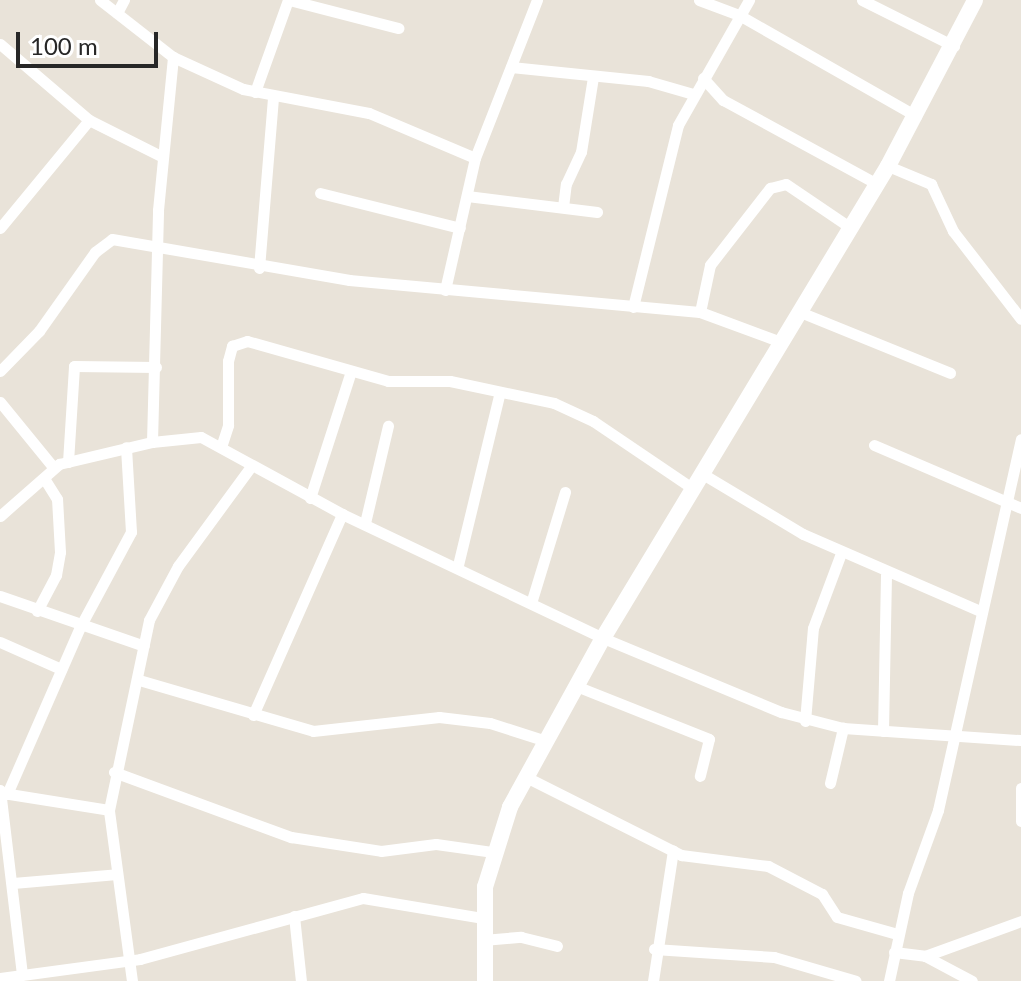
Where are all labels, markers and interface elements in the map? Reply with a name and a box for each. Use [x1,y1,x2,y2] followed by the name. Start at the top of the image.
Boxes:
[20,16,162,66] scale bar
[30,31,98,60] text: 100 m

